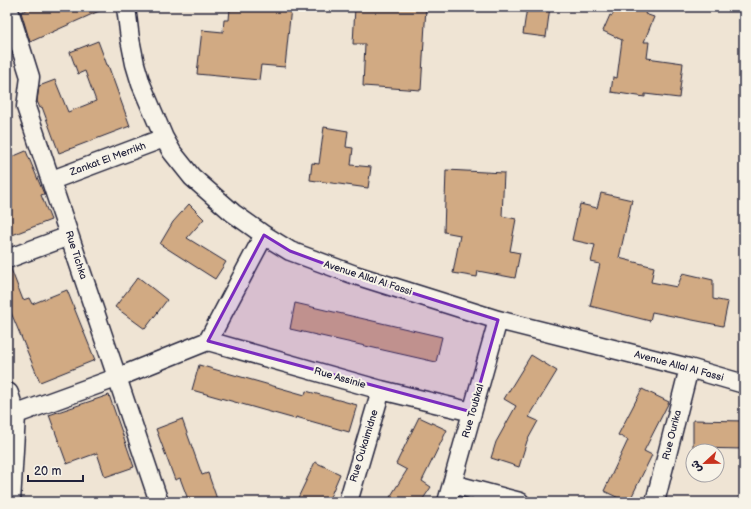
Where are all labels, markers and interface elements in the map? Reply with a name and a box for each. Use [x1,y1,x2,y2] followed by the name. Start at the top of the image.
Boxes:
[68,140,148,179] street label: Zankat El Merrikh
[63,229,90,281] street label: Rue Tichka
[322,258,414,298] street label: Avenue Allal Al Fassi
[633,348,725,384] street label: Avenue Allal Al Fassi
[313,365,367,391] street label: Rue Assinie
[460,383,486,439] street label: Rue Toubkal
[347,408,381,484] street label: Rue Oukaimidne
[660,409,684,461] street label: Rue Ourika
[685,443,725,483] north arrow
[28,457,83,483] scale bar
[688,459,704,475] text: ش
[34,464,61,479] text: 20 m

